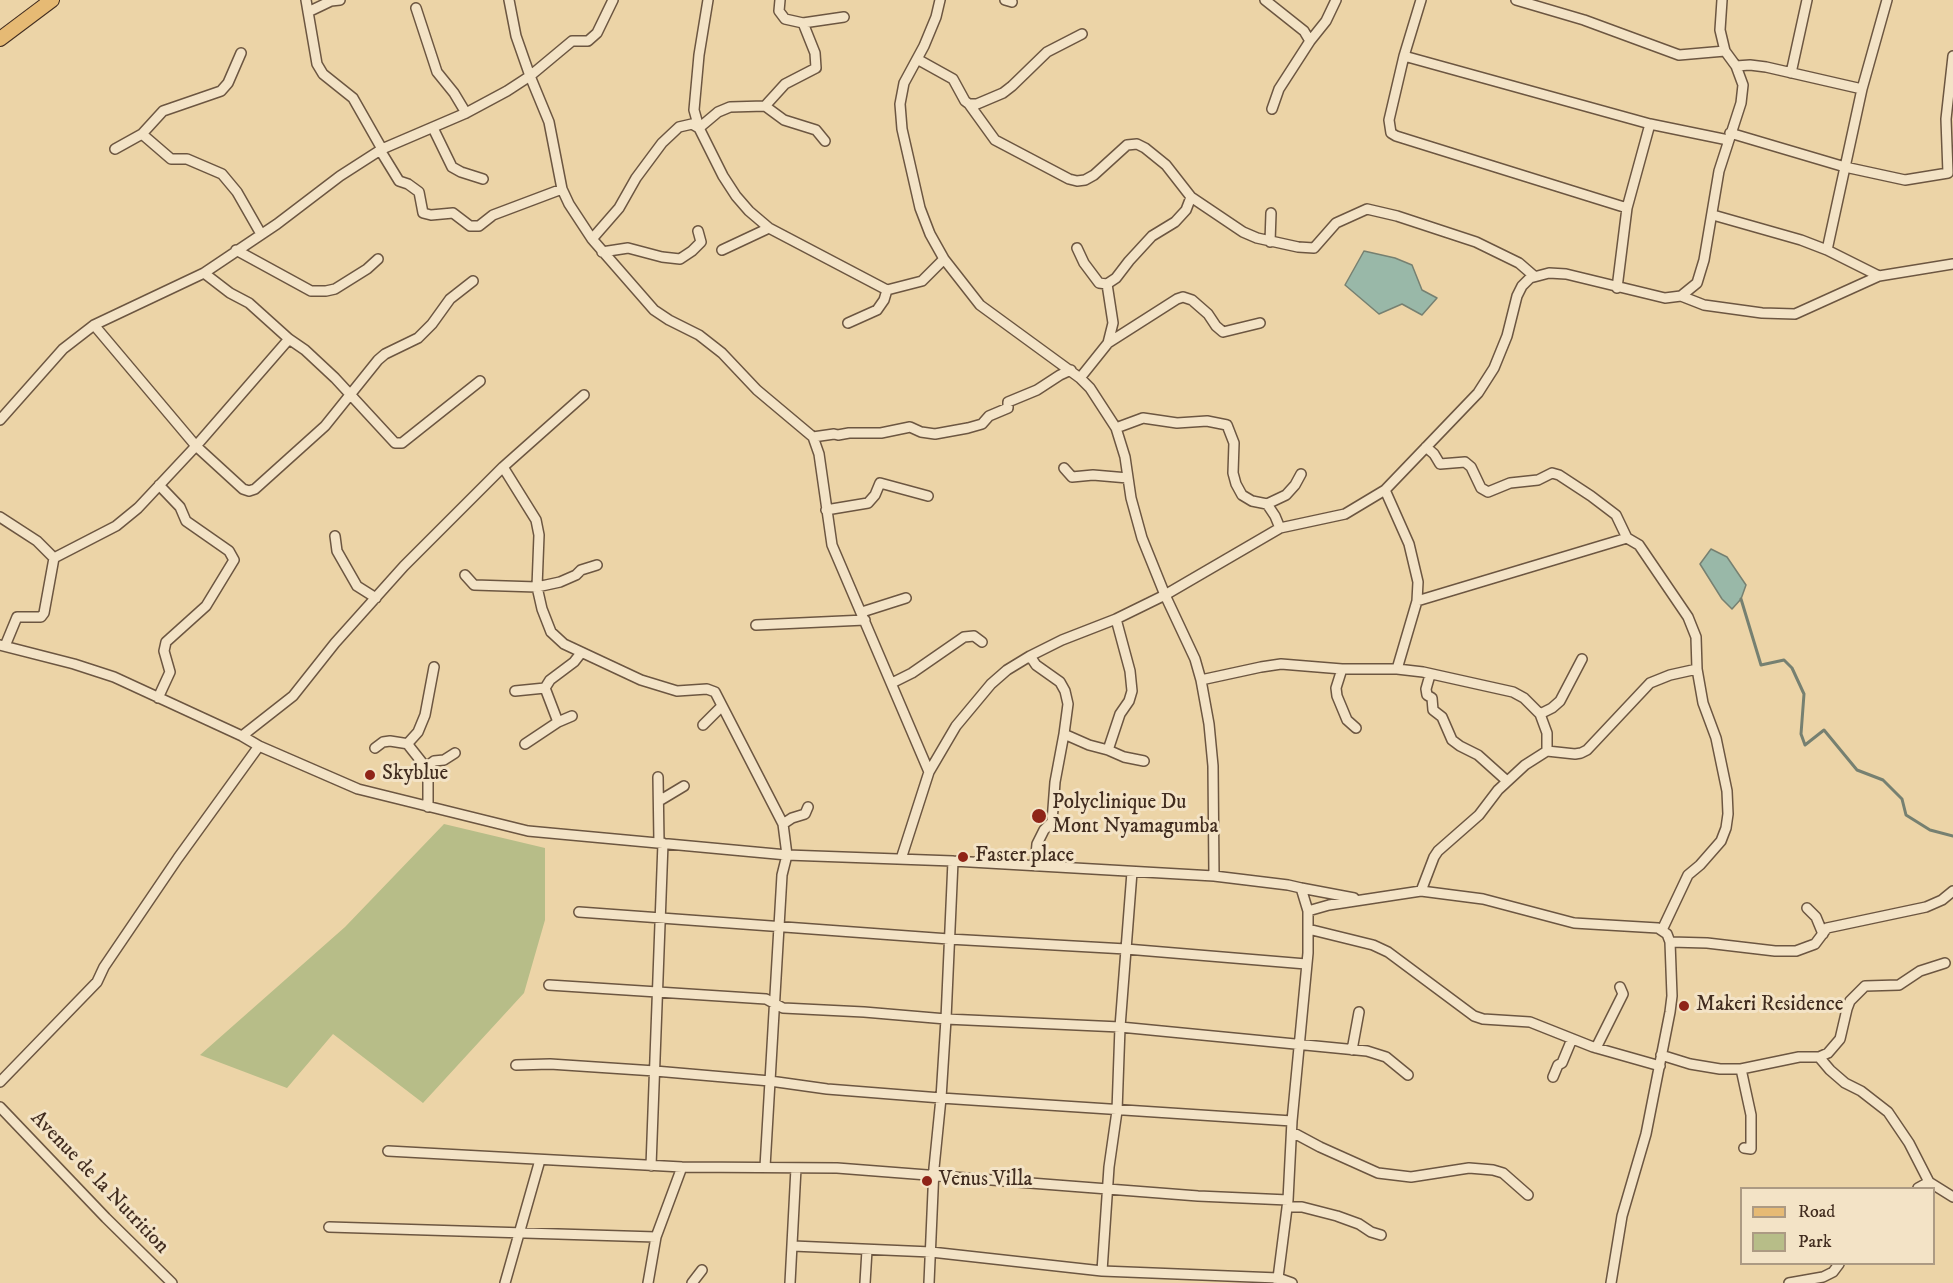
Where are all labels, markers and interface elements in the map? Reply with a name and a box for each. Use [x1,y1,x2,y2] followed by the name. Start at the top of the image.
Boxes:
[382,762,448,788] place label: Skyblue
[363,768,377,782] marker: Skyblue
[1052,791,1218,841] place label: Polyclinique Du Mont Nyamagumba
[1030,807,1048,825] marker: Polyclinique Du Mont Nyamagumba
[975,844,1074,870] place label: Faster place
[956,850,970,864] marker: Faster place
[1696,993,1844,1019] place label: Makeri Residence
[1677,999,1691,1013] marker: Makeri Residence
[24,1106,174,1260] street label: Avenue de la Nutrition
[939,1168,1032,1194] place label: Venus Villa
[920,1174,934,1188] marker: Venus Villa
[1740,1187,1935,1265] legend
[1798,1201,1835,1223] text: Road
[1798,1231,1832,1253] text: Park

